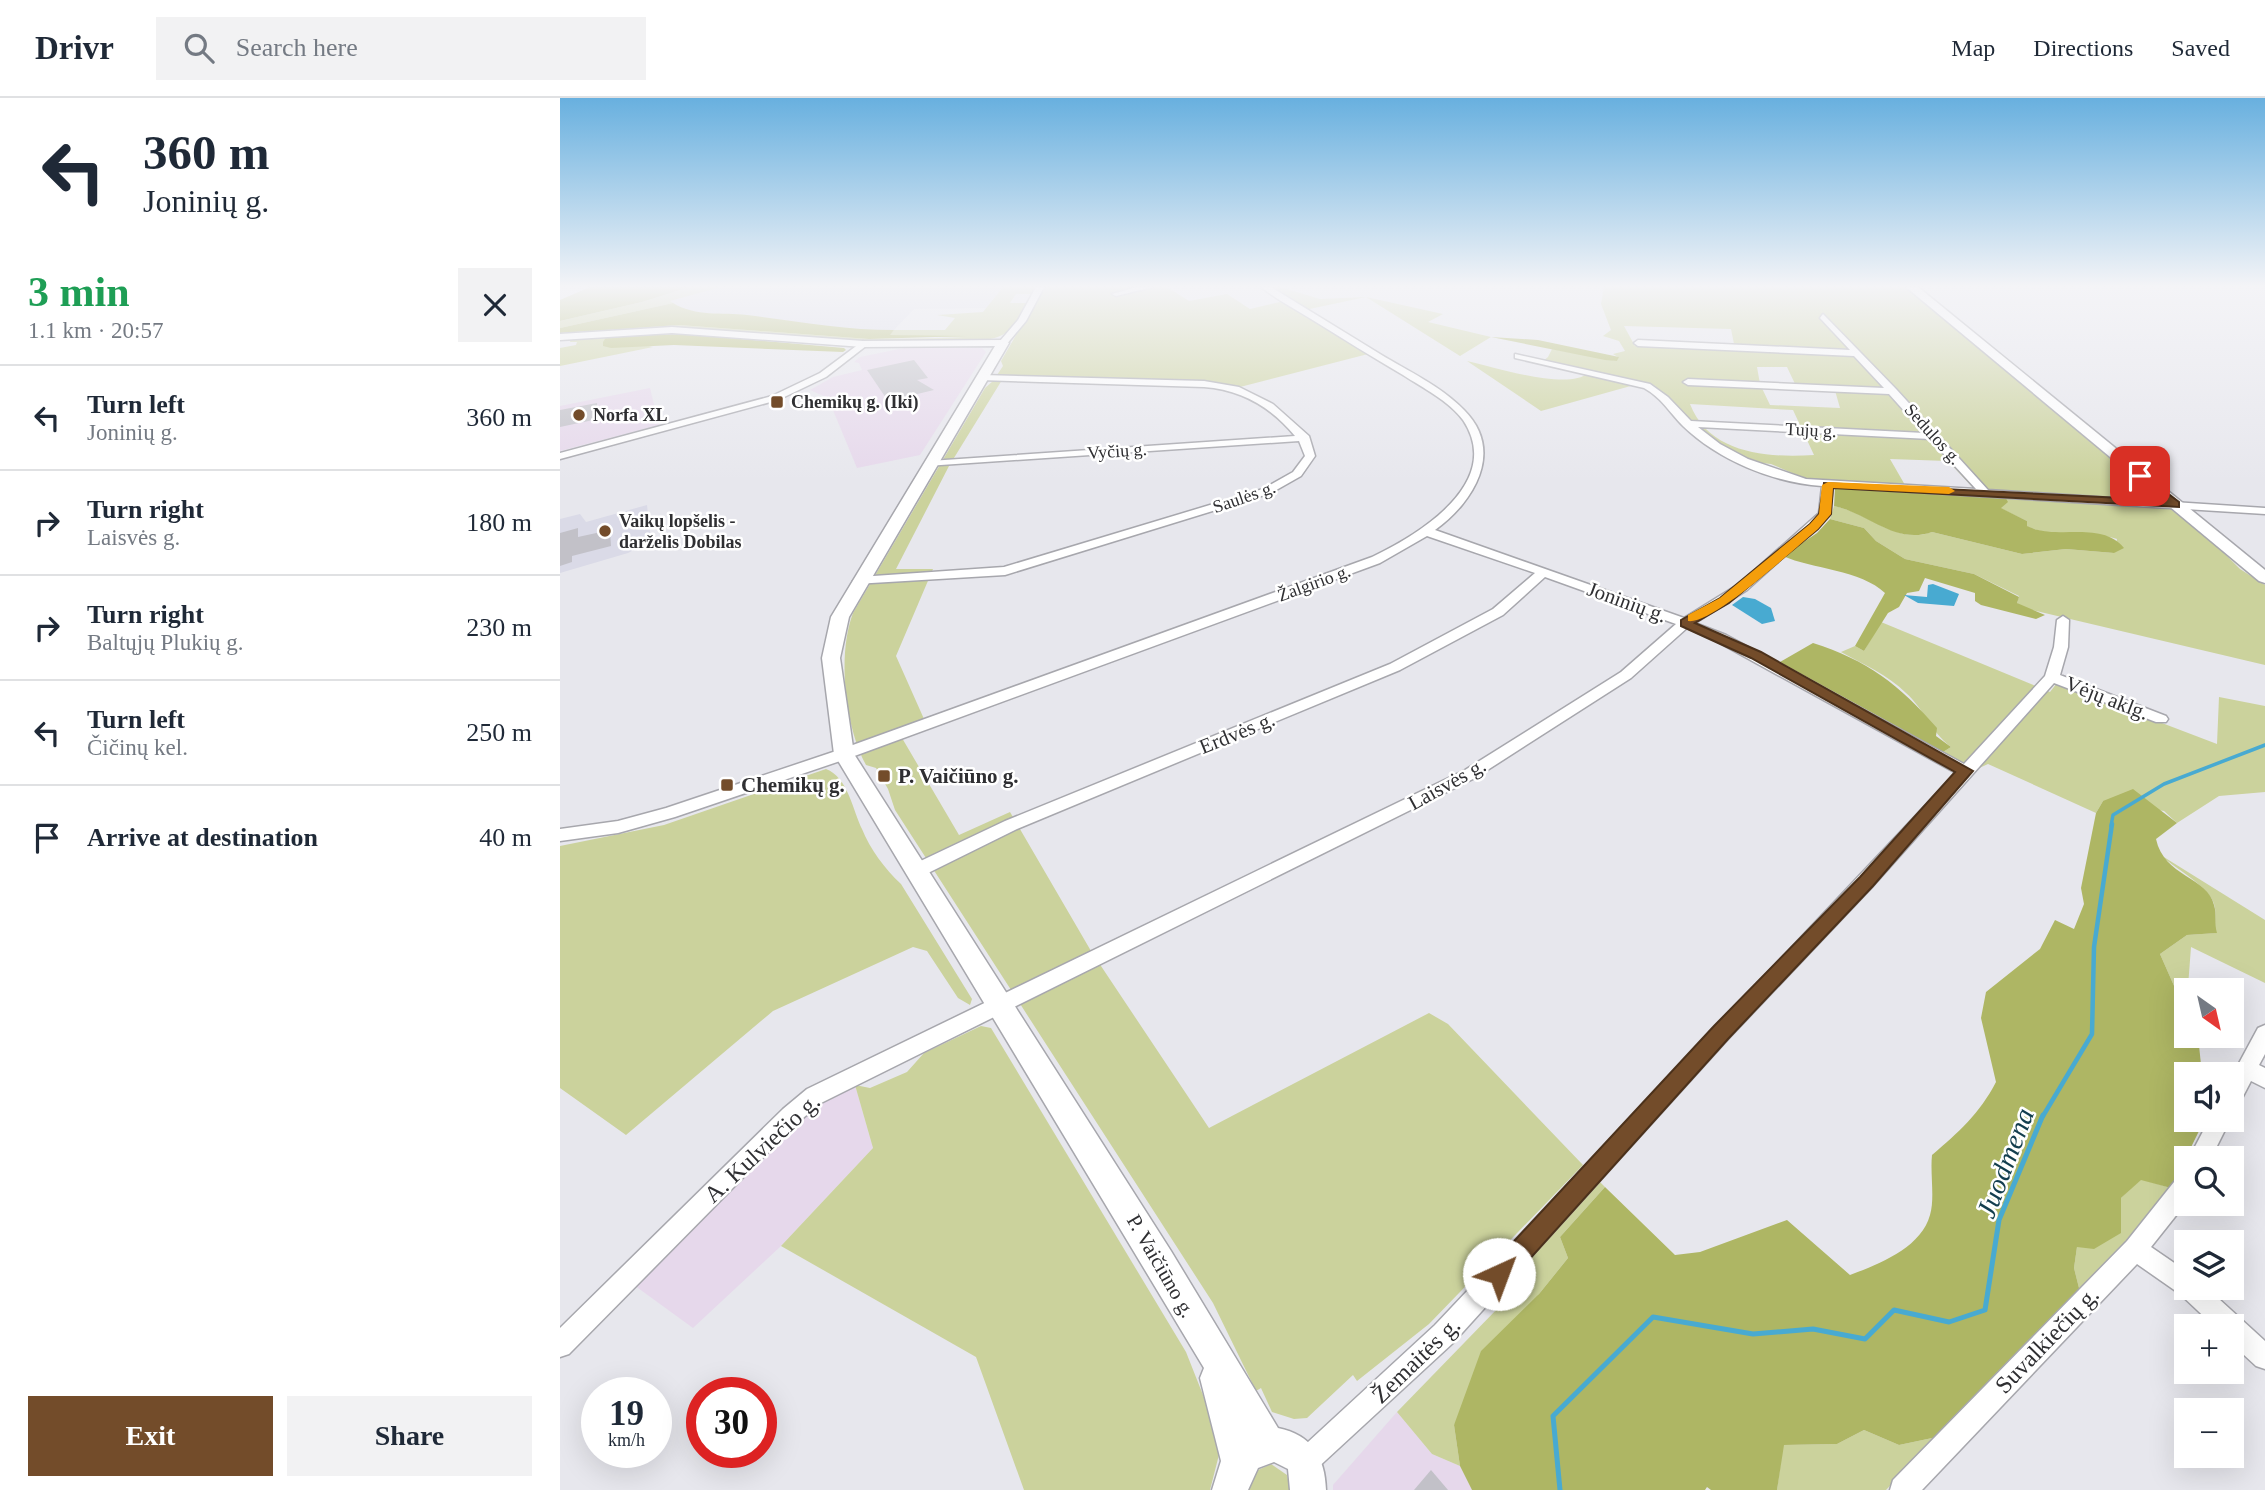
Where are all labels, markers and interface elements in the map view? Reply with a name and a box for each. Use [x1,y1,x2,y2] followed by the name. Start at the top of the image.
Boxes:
[156,17,646,80] search box
[180,29,218,67] icon: search
[35,30,114,66] text: Drivr
[236,33,358,62] text: Search here
[1951,35,1995,61] text: Map
[2033,35,2133,61] text: Directions
[2171,35,2230,61] text: Saved
[143,125,270,180] text: 360 m
[28,126,119,217] icon: left
[143,183,269,219] text: Joninių g.
[458,268,532,342] button: close
[28,269,130,315] text: 3 min
[28,318,163,343] text: 1.1 km · 20:57
[87,390,185,419] text: Turn left
[791,392,919,413] place label: Chemikų g. (Iki)
[769,394,785,410] marker: Chemikų g. (Iki)
[28,399,66,437] icon: left
[1900,399,1966,469] street label: Sedulos g.
[466,403,532,432] text: 360 m
[593,405,668,425] place label: Norfa XL
[571,407,587,423] marker: Norfa XL
[1785,419,1837,441] street label: Tujų g.
[87,420,178,445] text: Joninių g.
[1086,439,1148,463] street label: Vyčių g.
[2110,446,2170,506] pin
[2121,457,2159,495] icon: arrive
[1210,477,1278,517] street label: Saulės g.
[87,495,204,524] text: Turn right
[28,504,66,542] icon: right
[466,508,532,537] text: 180 m
[619,511,742,552] place label: Vaikų lopšelis - darželis Dobilas
[597,523,613,539] marker: Vaikų lopšelis - darželis Dobilas
[87,525,180,550] text: Laisvės g.
[1275,560,1353,605] street label: Žalgirio g.
[1584,577,1670,627] street label: Joninių g.
[87,600,204,629] text: Turn right
[28,609,66,647] icon: right
[466,613,532,642] text: 230 m
[87,630,244,655] text: Baltųjų Plukių g.
[2062,671,2152,725] street label: Vėjų aklg.
[87,705,185,734] text: Turn left
[1196,707,1278,759] street label: Erdvės g.
[28,714,66,752] icon: left
[466,718,532,747] text: 250 m
[87,735,188,760] text: Čičinų kel.
[1404,753,1490,815] street label: Laisvės g.
[898,764,1019,788] place label: P. Vaičiūno g.
[876,768,892,784] marker: P. Vaičiūno g.
[741,773,845,797] place label: Chemikų g.
[719,777,735,793] marker: Chemikų g.
[28,819,66,857] icon: arrive
[87,823,318,852] text: Arrive at destination
[479,823,532,852] text: 40 m
[2174,978,2244,1048] north arrow
[2174,978,2244,1468] map controls
[2174,1062,2244,1132] button: sound
[699,1088,825,1208] street label: A. Kulviečio g.
[1970,1104,2040,1222] water label: Juodmena
[2174,1146,2244,1216] button: search
[1122,1210,1200,1322] street label: P. Vaičiūno g.
[2174,1230,2244,1300] button: layers
[1462,1237,1536,1311] position arrow
[1990,1282,2104,1398] street label: Suvalkiečių g.
[1367,1312,1465,1408] street label: Žemaitės g.
[2174,1314,2244,1384] button: +
[686,1377,777,1468] speed limit sign: 30
[609,1394,644,1433] text: 19
[28,1396,273,1476] button: Exit
[287,1396,532,1476] button: Share
[2174,1398,2244,1468] button: −
[608,1430,645,1450] text: km/h

